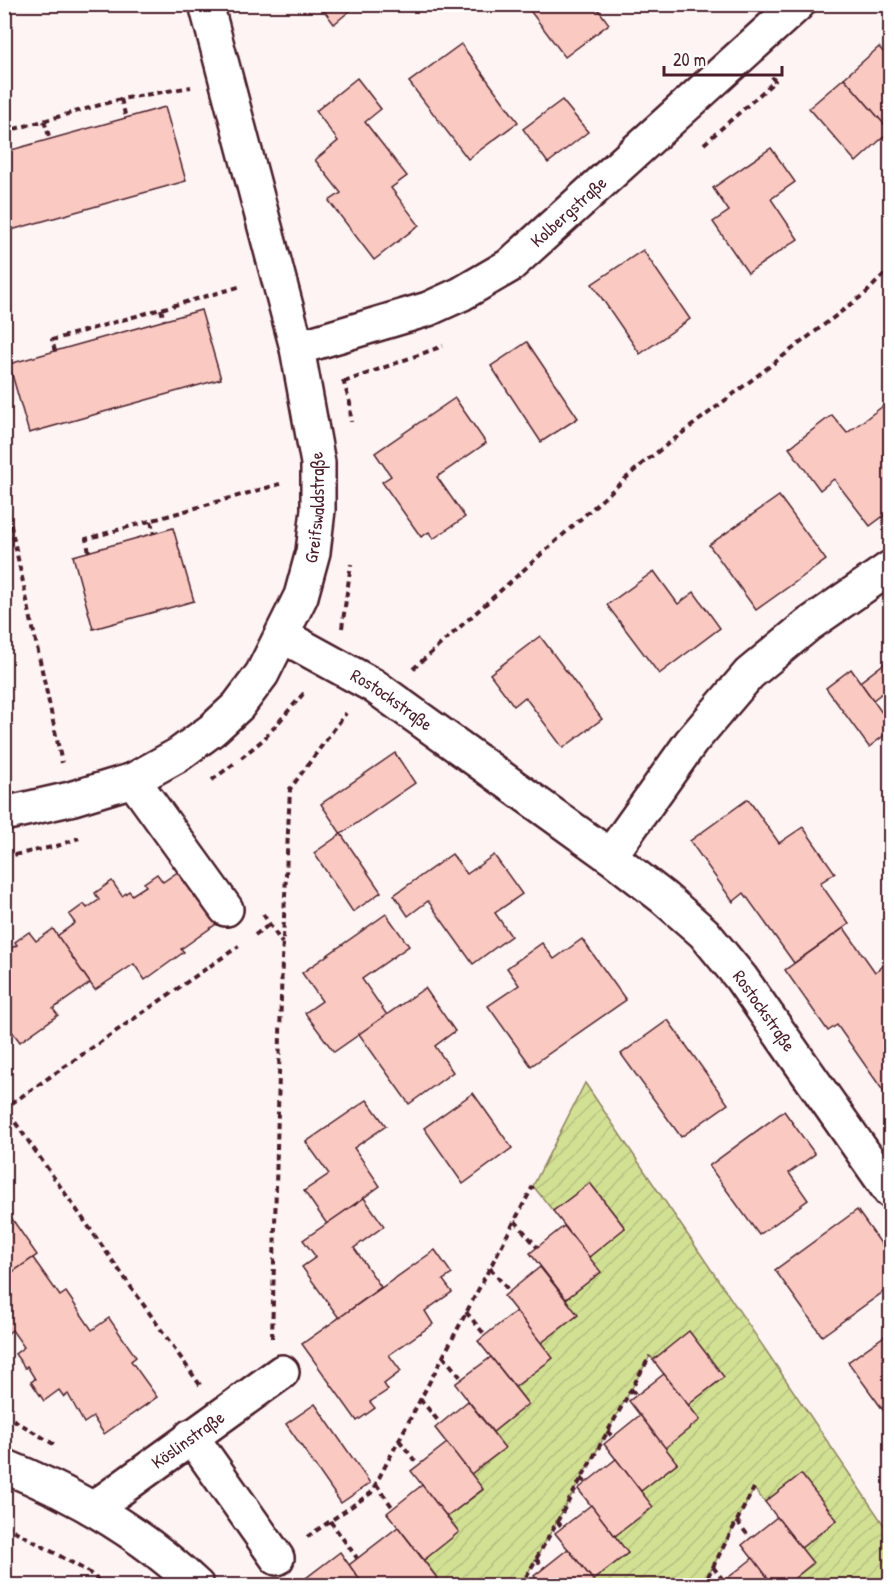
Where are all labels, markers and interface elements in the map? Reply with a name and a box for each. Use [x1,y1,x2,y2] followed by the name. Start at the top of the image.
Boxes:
[664,39,782,77] scale bar
[673,47,706,72] text: 20 m
[525,170,612,253] street label: Kolbergstraße
[298,450,330,566] street label: Greifswaldstraße
[346,663,438,736] street label: Rostockstraße
[727,964,802,1056] street label: Rostockstraße
[146,1405,229,1474] street label: Köslinstraße

